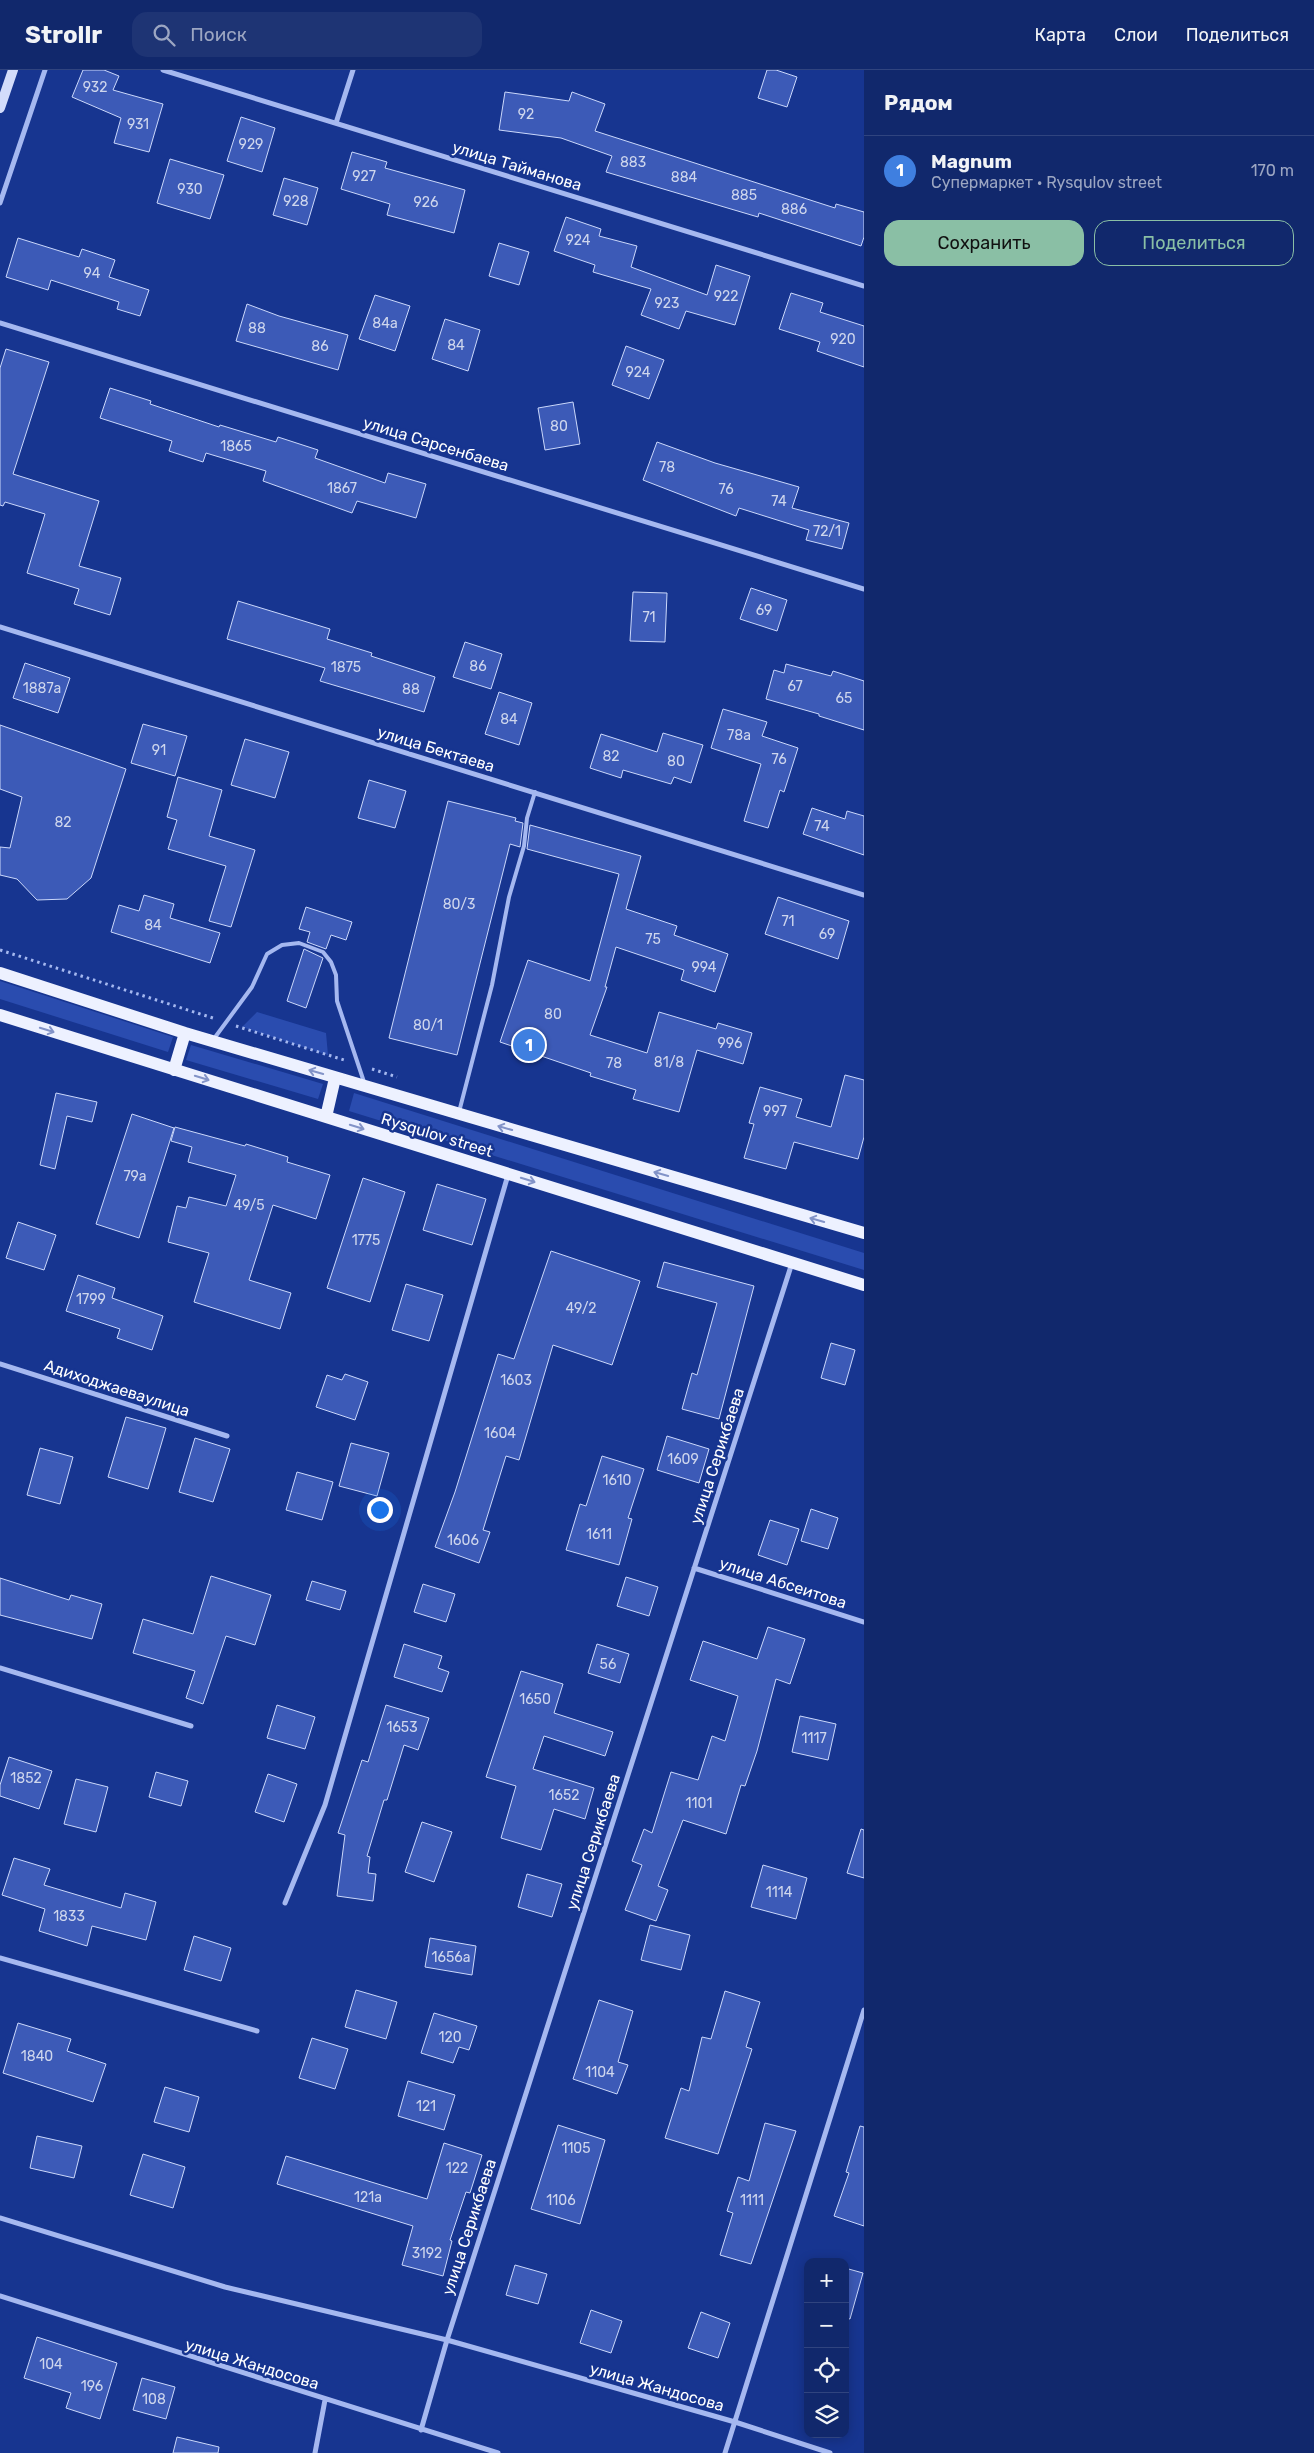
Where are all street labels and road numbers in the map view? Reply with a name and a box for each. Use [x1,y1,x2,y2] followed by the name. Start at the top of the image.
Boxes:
[450,137,584,195] street label: улица Тайманова
[361,413,511,475] street label: улица Сарсенбаева
[375,722,497,776] street label: улица Бектаева
[379,1109,495,1161] street label: Rysqulov street
[42,1355,192,1421] street label: Адиходжаеваулица
[686,1385,748,1527] street label: улица Серикбаева
[717,1553,849,1613] street label: улица Абсеитова
[562,1771,624,1913] street label: улица Серикбаева
[438,2156,500,2298] street label: улица Серикбаева
[183,2335,321,2393] street label: улица Жандосова
[588,2359,726,2415] street label: улица Жандосова

